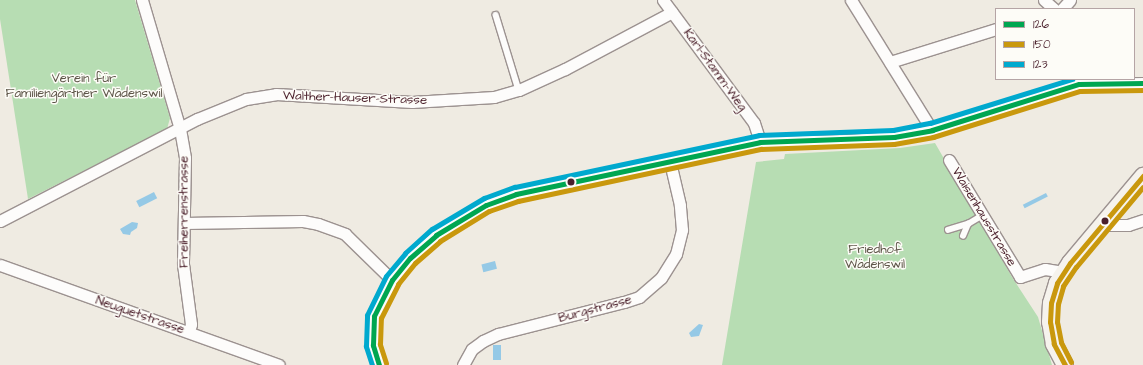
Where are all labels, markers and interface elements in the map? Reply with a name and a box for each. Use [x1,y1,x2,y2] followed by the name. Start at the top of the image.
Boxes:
[995,8,1135,80] legend
[1033,16,1049,33] text: 126
[680,26,750,114] street label: Karl-Stamm-Weg
[1033,36,1051,53] text: 150
[1033,56,1048,73] text: 123
[6,71,162,102] park label: Verein für Familiengärtner Wädenswil
[283,88,427,108] street label: Walther-Hauser-Strasse
[176,156,192,268] street label: Freiherrenstrasse
[948,165,1020,269] street label: Waisenhausstrasse
[566,177,576,187] unlabelled marker
[1100,216,1110,226] unlabelled marker
[845,242,905,273] park label: Friedhof Wädenswil
[93,292,187,338] street label: Neuguetstrasse
[557,292,633,326] street label: Burgstrasse

